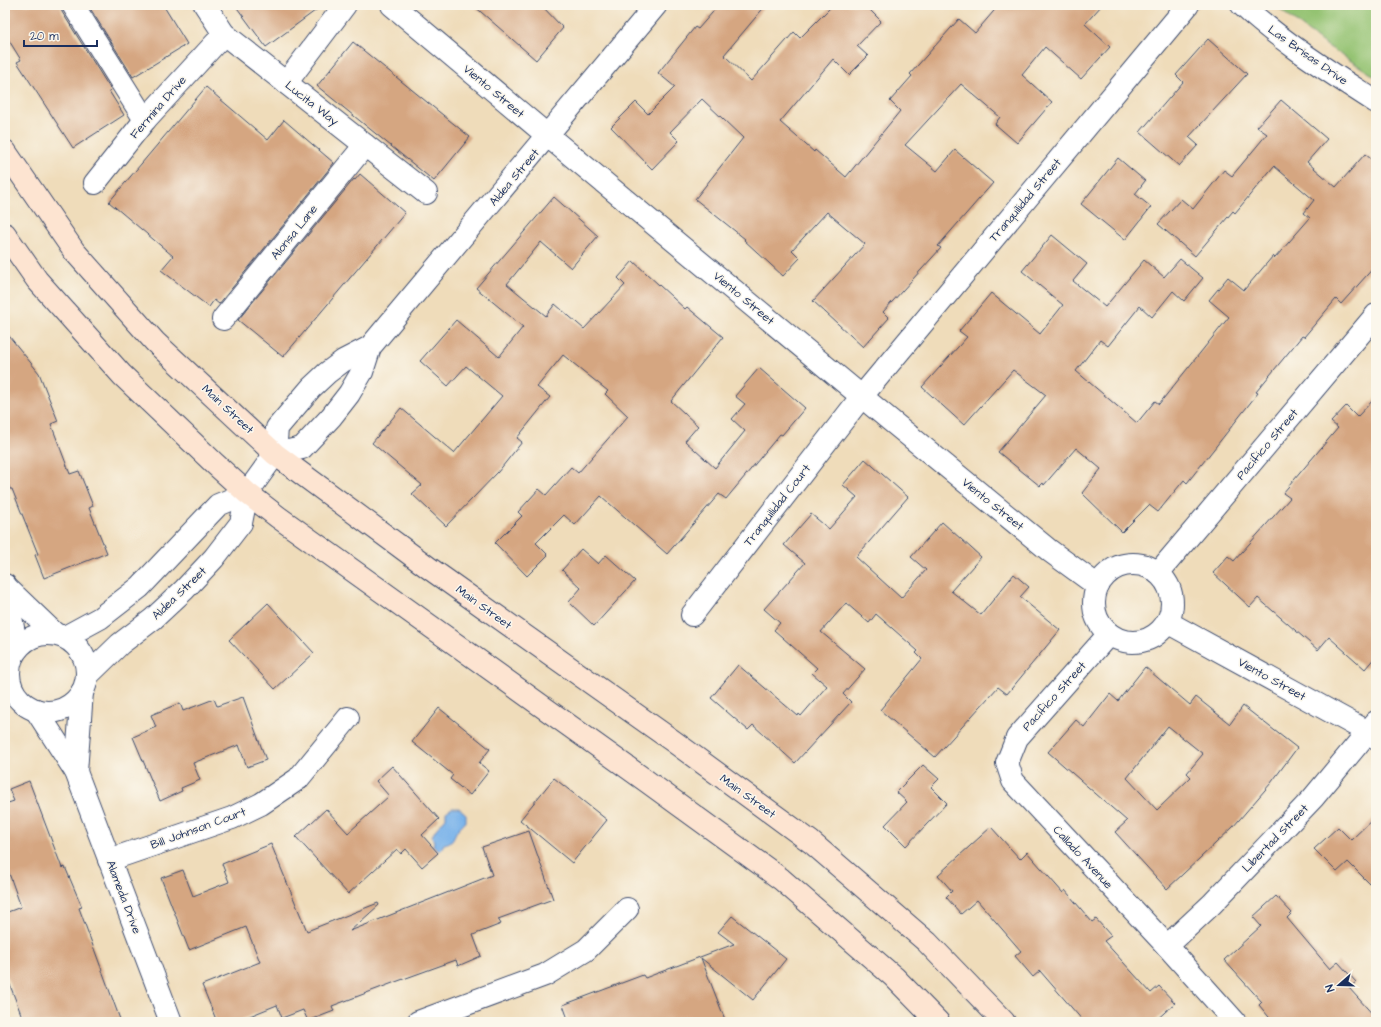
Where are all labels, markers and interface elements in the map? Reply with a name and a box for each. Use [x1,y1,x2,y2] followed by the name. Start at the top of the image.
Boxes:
[1264,21,1352,90] street label: Las Brisas Drive
[24,22,97,48] scale bar
[30,28,59,45] text: 20 m
[459,61,528,122] street label: Viento Street
[126,72,191,142] street label: Fermina Drive
[281,77,342,131] street label: Lucita Way
[485,145,544,210] street label: Aldea Street
[985,155,1065,246] street label: Tranquilidad Street
[267,201,322,263] street label: Alonsa Lane
[709,268,778,329] street label: Viento Street
[198,381,258,438] street label: Main Street
[1232,405,1302,484] street label: Pacífico Street
[740,461,815,550] street label: Tranquilidad Court
[958,474,1027,535] street label: Viento Street
[148,563,211,624] street label: Aldea Street
[452,581,515,634] street label: Main Street
[1235,654,1309,705] street label: Viento Street
[1019,658,1090,735] street label: Pacífico Street
[716,770,779,823] street label: Main Street
[1238,800,1312,876] street label: Libertad Street
[148,803,248,854] street label: Bill Johnson Court
[1049,822,1117,893] street label: Callado Avenue
[102,858,146,937] street label: Alameda Drive
[1319,965,1359,1005] north arrow
[1322,982,1338,994] text: N

